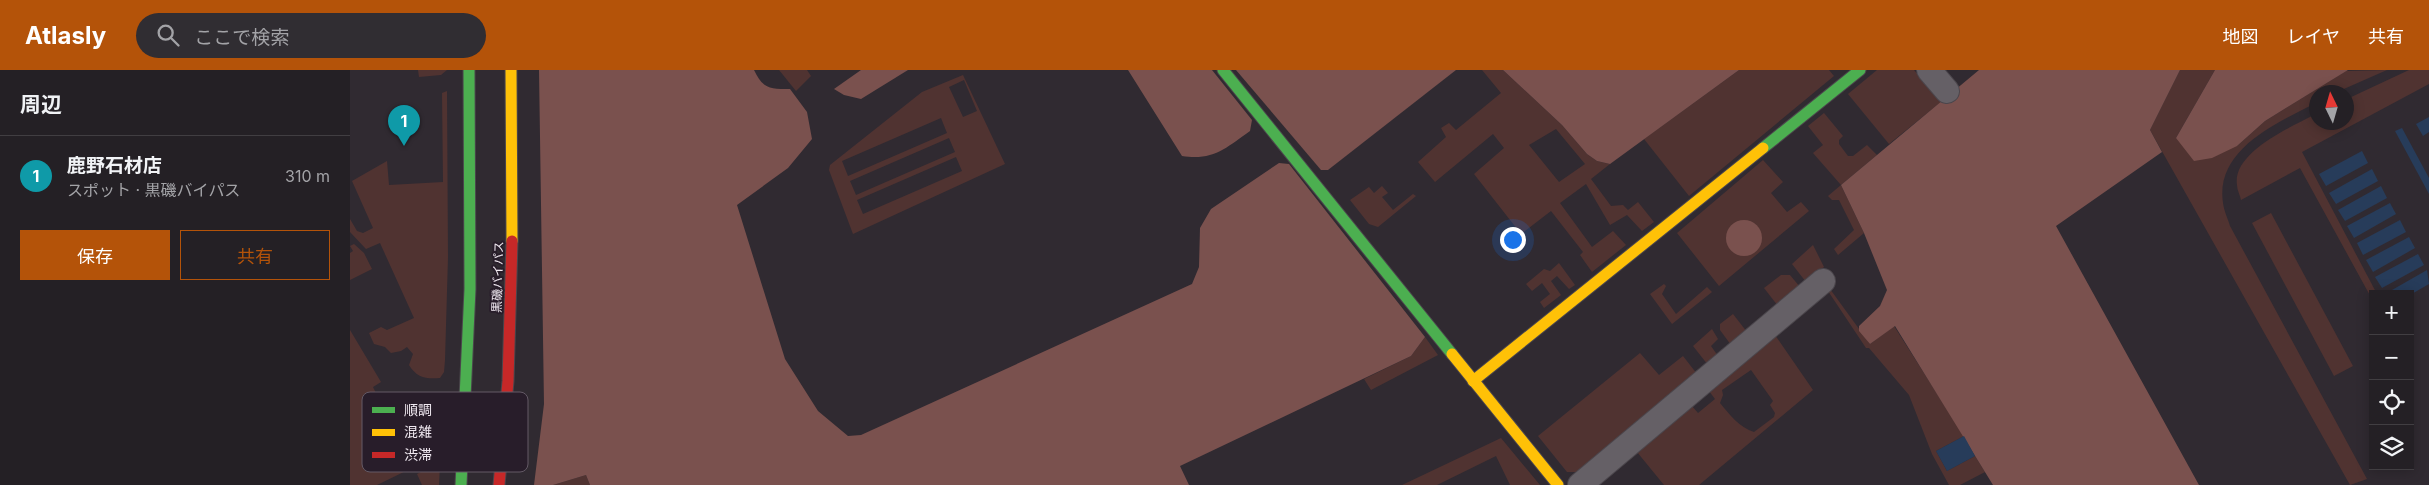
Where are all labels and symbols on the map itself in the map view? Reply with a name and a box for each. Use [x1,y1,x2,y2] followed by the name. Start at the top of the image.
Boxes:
[2309,85,2354,130] north arrow
[388,105,420,146] pin: 1
[1500,227,1526,253] your location
[489,241,506,313] street label: 黒磯バイパス
[362,392,528,472] legend
[404,401,432,418] text: 順調
[404,423,432,440] text: 混雑
[404,446,432,463] text: 渋滞

